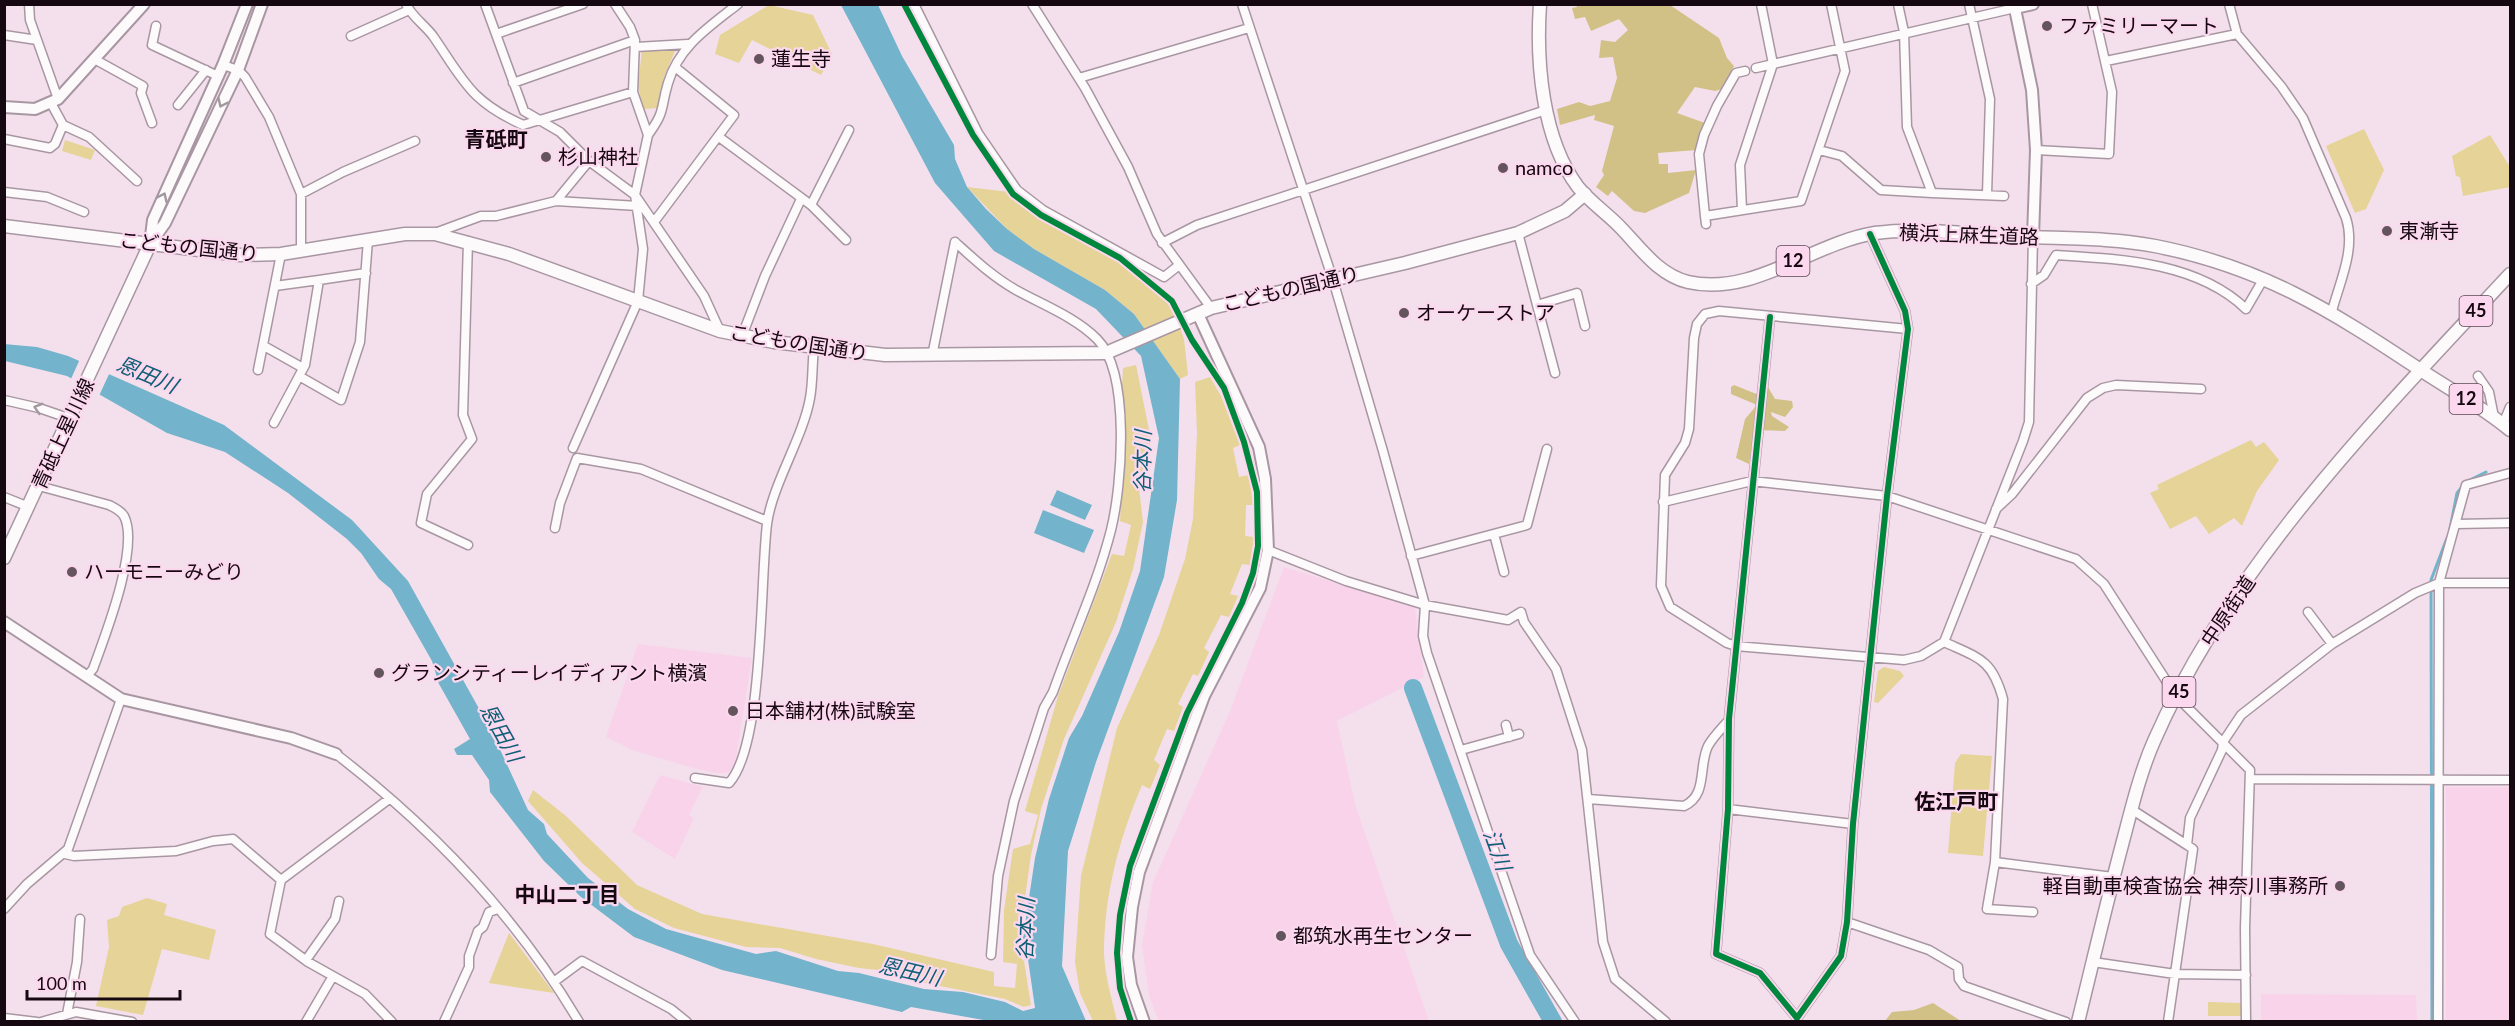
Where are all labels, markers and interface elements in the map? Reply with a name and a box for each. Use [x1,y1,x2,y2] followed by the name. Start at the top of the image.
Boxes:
[2059,13,2219,37] place label: ファミリーマート
[2040,19,2054,33] marker: ファミリーマート
[771,46,831,70] place label: 蓮生寺
[752,52,766,66] marker: 蓮生寺
[217,97,229,108] one-way arrow
[465,126,528,151] district label: 青砥町
[558,144,638,168] place label: 杉山神社
[539,150,553,164] marker: 杉山神社
[1515,155,1573,179] place label: namco
[1496,161,1510,175] marker: namco
[155,193,167,204] one-way arrow
[2399,218,2459,242] place label: 東漸寺
[1899,220,2039,248] street label: 横浜上麻生道路
[2380,224,2394,238] marker: 東漸寺
[118,227,260,265] street label: こどもの国通り
[1776,246,1810,276] road number: 12
[1220,261,1362,315] street label: こどもの国通り
[2460,296,2492,326] road number: 45
[1416,300,1555,324] place label: オーケーストア
[1397,306,1411,320] marker: オーケーストア
[728,319,870,365] street label: こどもの国通り
[114,350,183,398] water label: 恩田川
[26,374,98,493] street label: 青砥上星川線
[2450,384,2482,414] road number: 12
[33,403,44,415] one-way arrow
[1128,428,1155,494] water label: 谷本川
[84,559,244,583] place label: ハーモニーみどり
[65,565,79,579] marker: ハーモニーみどり
[2195,571,2259,650] street label: 中原街道
[391,660,708,684] place label: グランシティーレイディアント横濱
[372,666,386,680] marker: グランシティーレイディアント横濱
[2162,677,2196,707] road number: 45
[745,698,916,722] place label: 日本舗材(株)試験室
[476,699,529,768] water label: 恩田川
[726,704,740,718] marker: 日本舗材(株)試験室
[1914,788,1998,813] district label: 佐江戸町
[1479,825,1518,875] water label: 江川
[2043,873,2328,897] place label: 軽自動車検査協会 神奈川事務所
[2333,879,2347,893] marker: 軽自動車検査協会 神奈川事務所
[515,881,620,906] district label: 中山二丁目
[1011,895,1038,961] water label: 谷本川
[1293,923,1473,947] place label: 都筑水再生センター
[1274,929,1288,943] marker: 都筑水再生センター
[877,951,946,990] water label: 恩田川
[27,963,180,1001] scale bar
[36,972,87,994] text: 100 m

